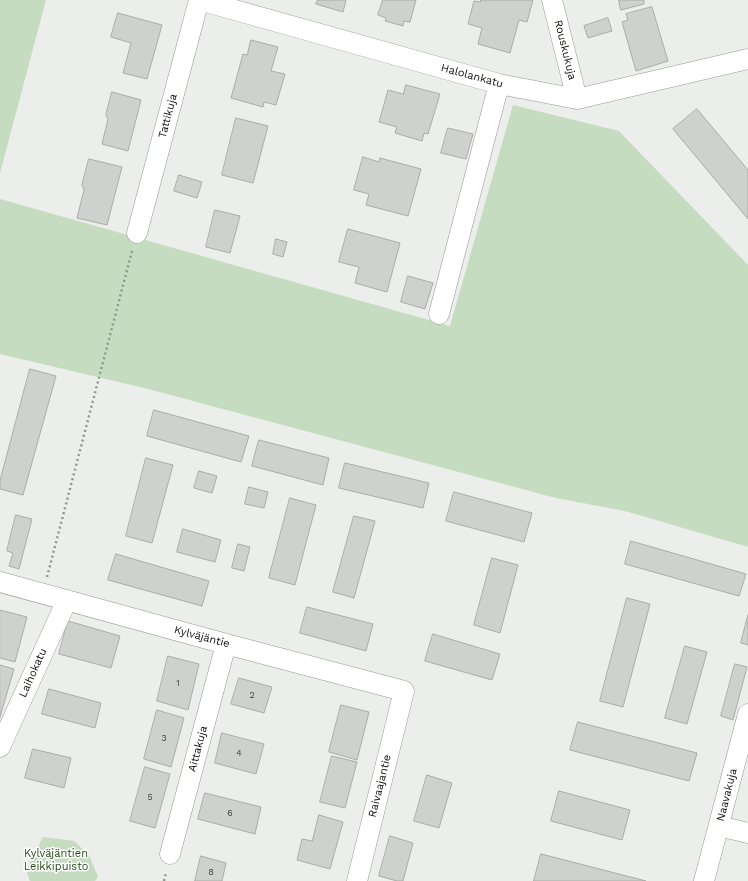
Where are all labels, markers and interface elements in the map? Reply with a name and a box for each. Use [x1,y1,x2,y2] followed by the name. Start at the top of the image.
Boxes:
[551,19,579,81] street label: Rouskukuja
[439,61,505,91] street label: Halolankatu
[156,92,180,140] street label: Tattikuja
[173,623,231,651] street label: Kylväjäntie
[16,646,50,700] street label: Laihokatu
[176,678,180,688] house number: 1
[249,690,255,700] house number: 2
[186,725,210,773] street label: Aittakuja
[161,733,167,743] house number: 3
[236,748,242,758] house number: 4
[366,753,394,819] street label: Raivaajantie
[714,767,740,823] street label: Naavakuja
[147,792,153,802] house number: 5
[227,808,233,818] house number: 6
[24,847,88,873] park label: Kylväjäntien Leikkipuisto
[208,867,214,877] house number: 8

